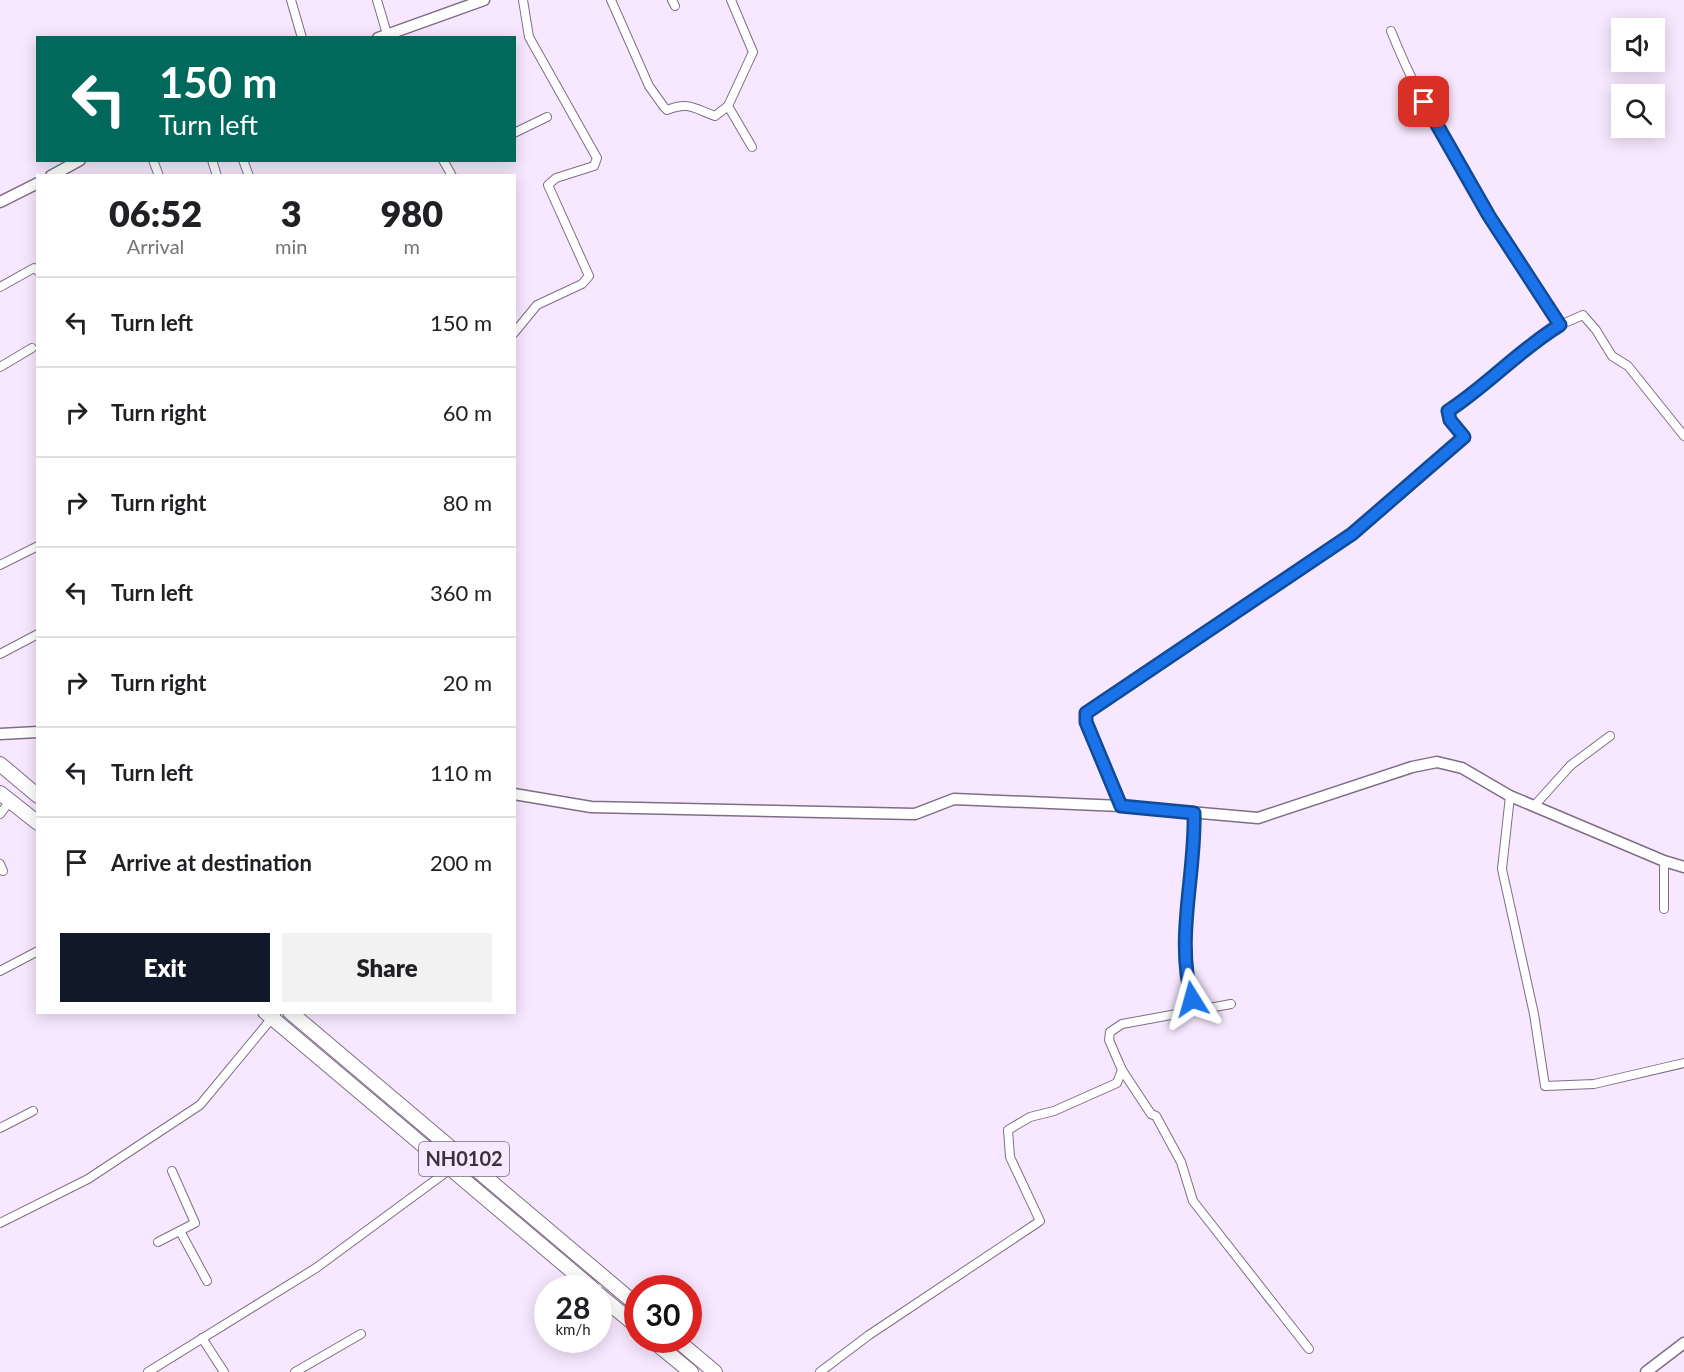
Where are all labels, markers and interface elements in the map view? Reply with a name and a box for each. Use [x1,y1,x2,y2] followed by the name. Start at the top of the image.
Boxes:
[1611,18,1665,138] map controls
[1611,18,1665,72] button: sound
[159,57,277,107] text: 150 m
[60,60,138,138] icon: left
[1398,76,1449,127] pin
[1611,84,1665,138] button: search
[1407,85,1440,118] icon: arrive
[159,108,258,141] text: Turn left
[109,191,202,235] text: 06:52
[281,191,302,235] text: 3
[380,191,443,235] text: 980
[127,234,184,258] text: Arrival
[275,234,307,258] text: min
[403,234,420,258] text: m
[60,306,93,339] icon: left
[111,309,193,336] text: Turn left
[430,309,492,336] text: 150 m
[60,396,93,429] icon: right
[111,399,206,426] text: Turn right
[443,399,492,426] text: 60 m
[60,486,93,519] icon: right
[111,489,206,516] text: Turn right
[443,489,492,516] text: 80 m
[60,576,93,609] icon: left
[111,579,193,606] text: Turn left
[430,579,492,606] text: 360 m
[60,666,93,699] icon: right
[111,669,206,696] text: Turn right
[443,669,492,696] text: 20 m
[60,756,93,789] icon: left
[111,759,193,786] text: Turn left
[430,759,492,786] text: 110 m
[60,846,93,879] icon: arrive
[111,849,312,876] text: Arrive at destination
[430,849,492,876] text: 200 m
[60,933,270,1002] button: Exit
[282,933,492,1002] button: Share
[1160,967,1224,1031] position arrow
[419,1142,509,1176] road number: NH0102
[624,1275,702,1353] speed limit sign: 30
[556,1289,590,1325] text: 28
[555,1320,591,1338] text: km/h

